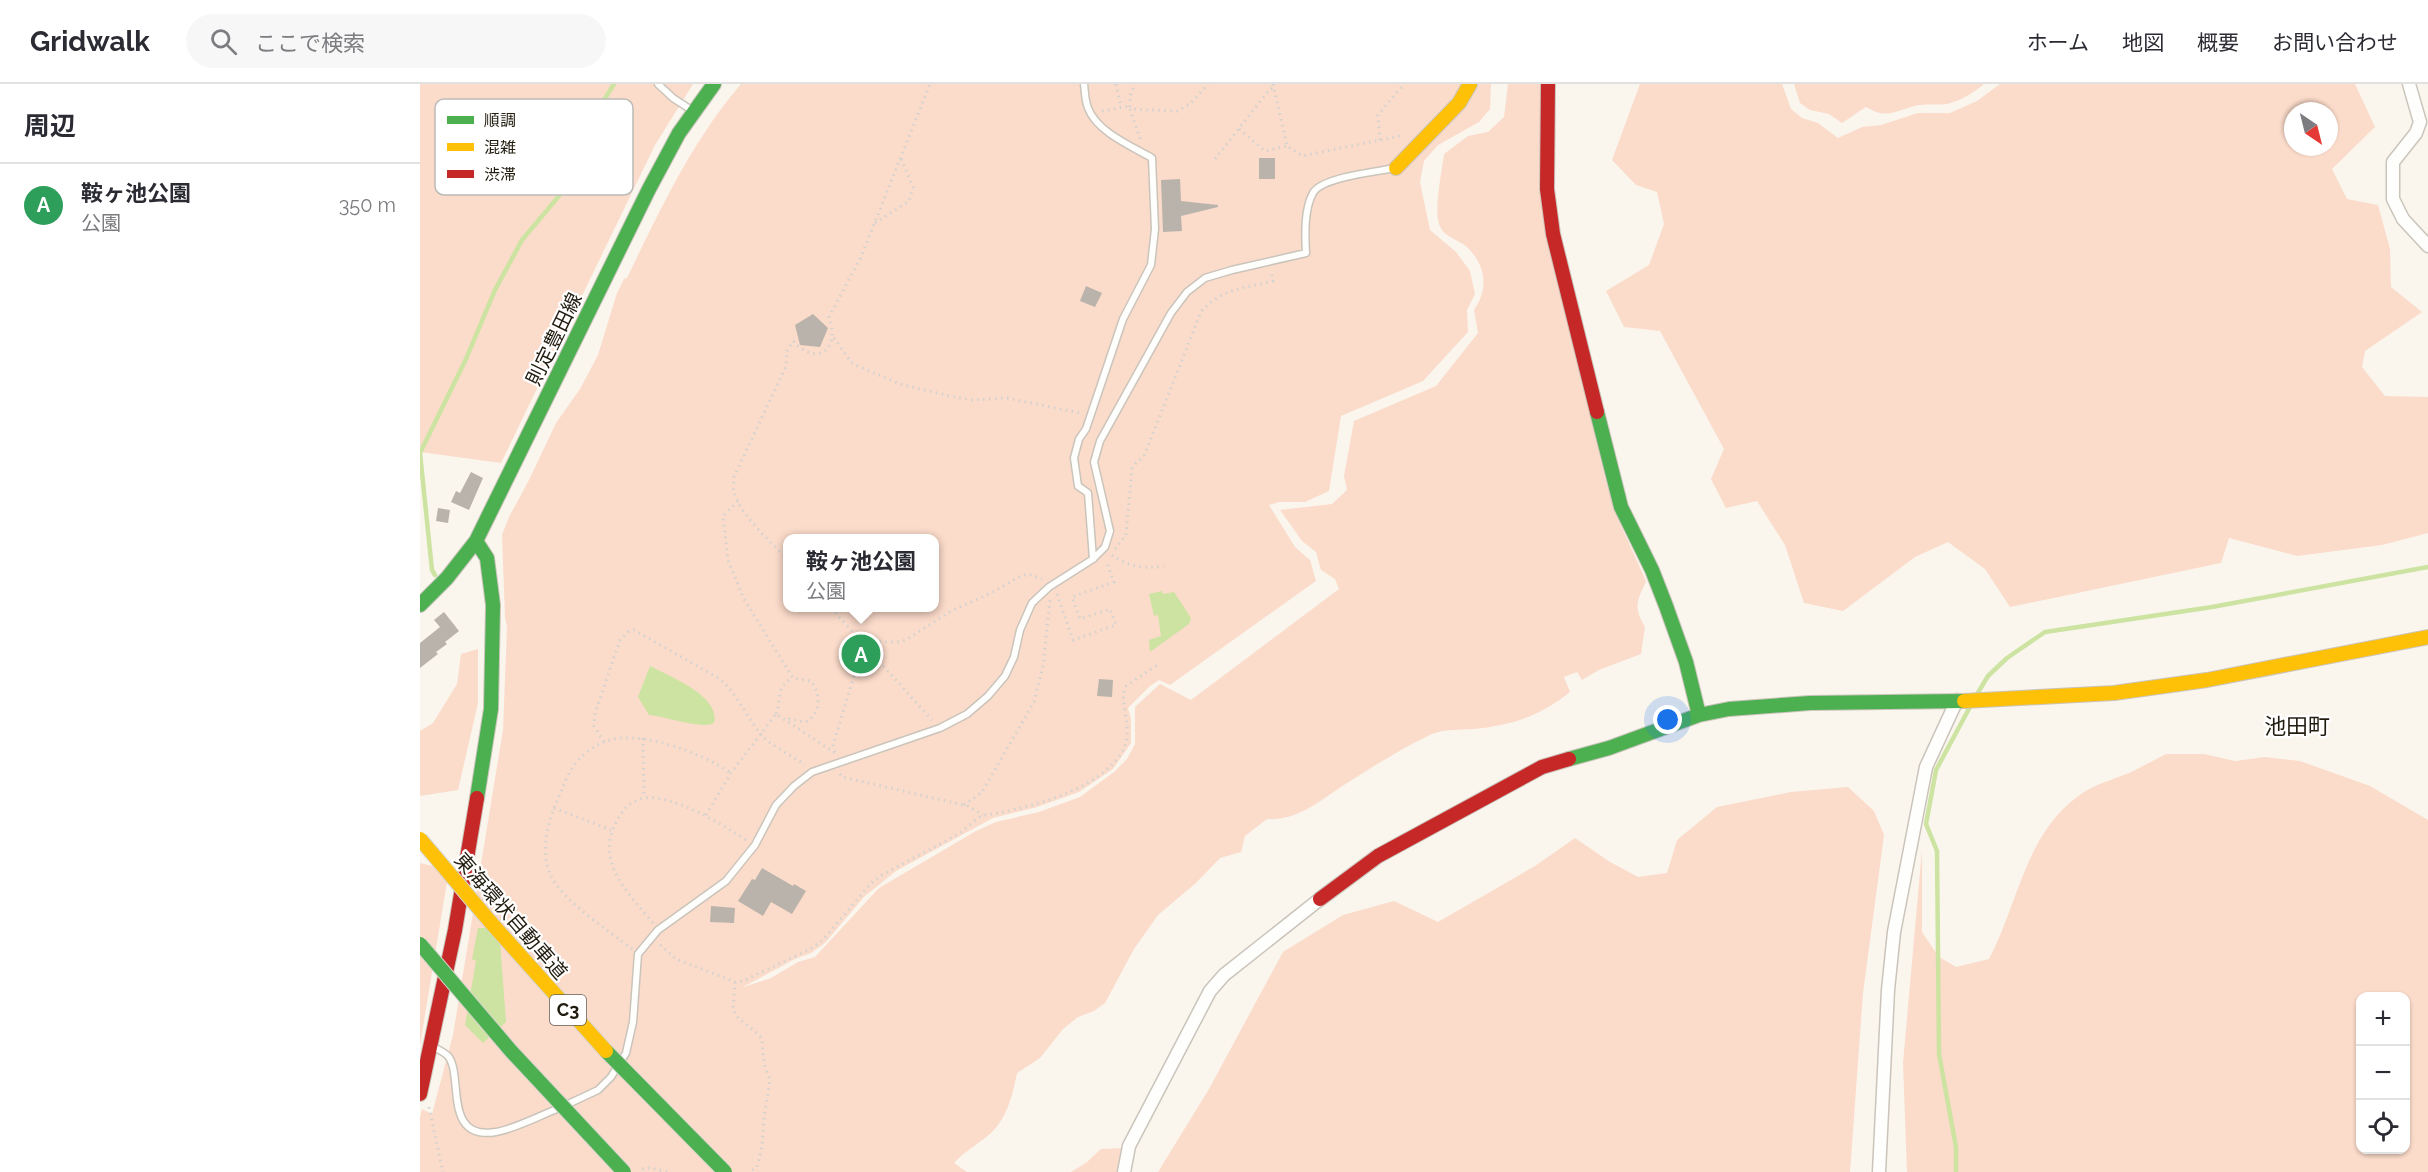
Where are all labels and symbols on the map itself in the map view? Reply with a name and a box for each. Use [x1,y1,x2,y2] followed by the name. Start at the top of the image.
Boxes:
[435,99,633,195] legend
[2284,102,2338,156] north arrow
[484,111,516,130] text: 順調
[484,138,516,157] text: 混雑
[484,165,516,184] text: 渋滞
[521,289,587,389] street label: 則定豊田線
[842,632,880,676] pin: A
[1653,705,1682,734] your location
[2264,713,2330,739] district label: 池田町
[449,848,573,984] street label: 東海環状自動車道
[550,995,586,1025] road number: C3

